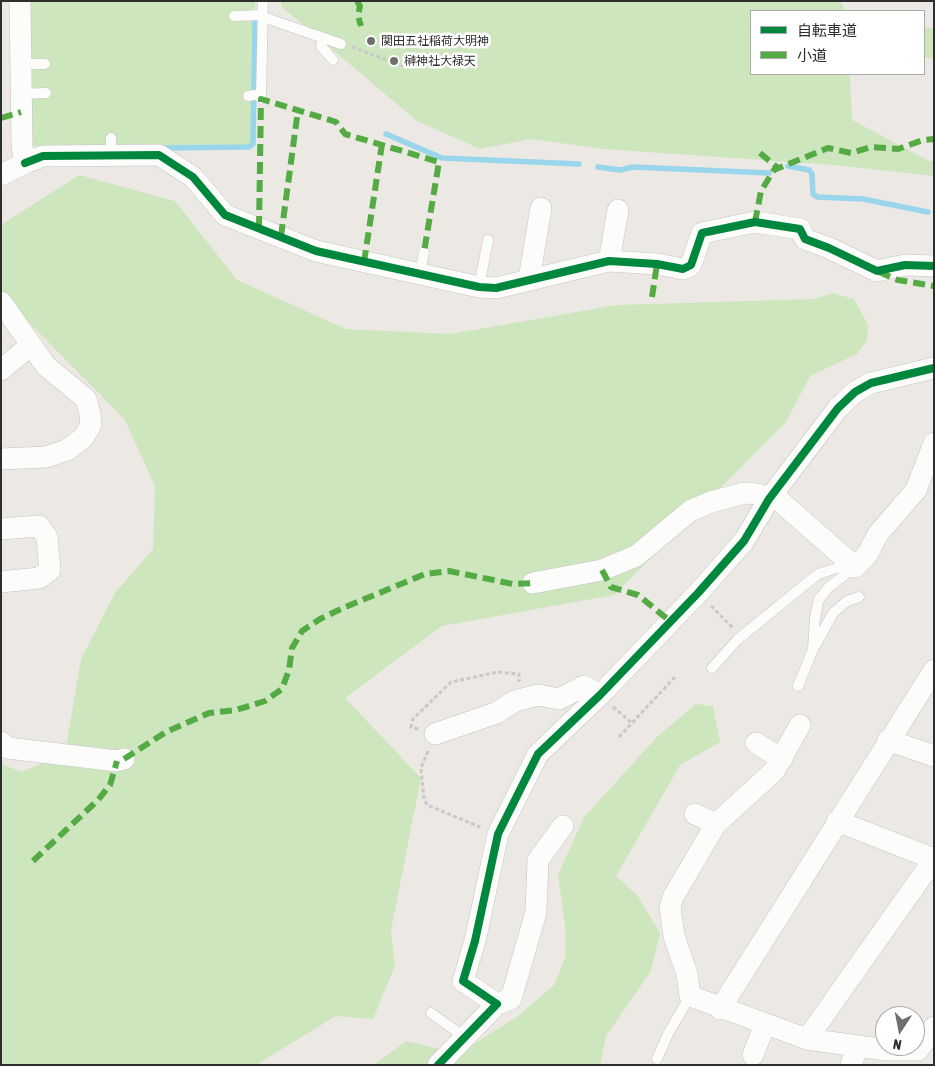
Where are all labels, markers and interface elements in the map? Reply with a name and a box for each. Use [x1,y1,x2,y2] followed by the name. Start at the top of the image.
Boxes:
[750,10,925,75] legend
[797,22,857,39] text: 自転車道
[381,34,489,48] place label: 関田五社稲荷大明神
[365,35,377,47] marker: 関田五社稲荷大明神
[797,47,827,64] text: 小道
[404,54,476,68] place label: 榊神社大禄天
[388,55,400,67] marker: 榊神社大禄天
[875,1006,925,1056] north arrow
[892,1036,903,1053] text: N

